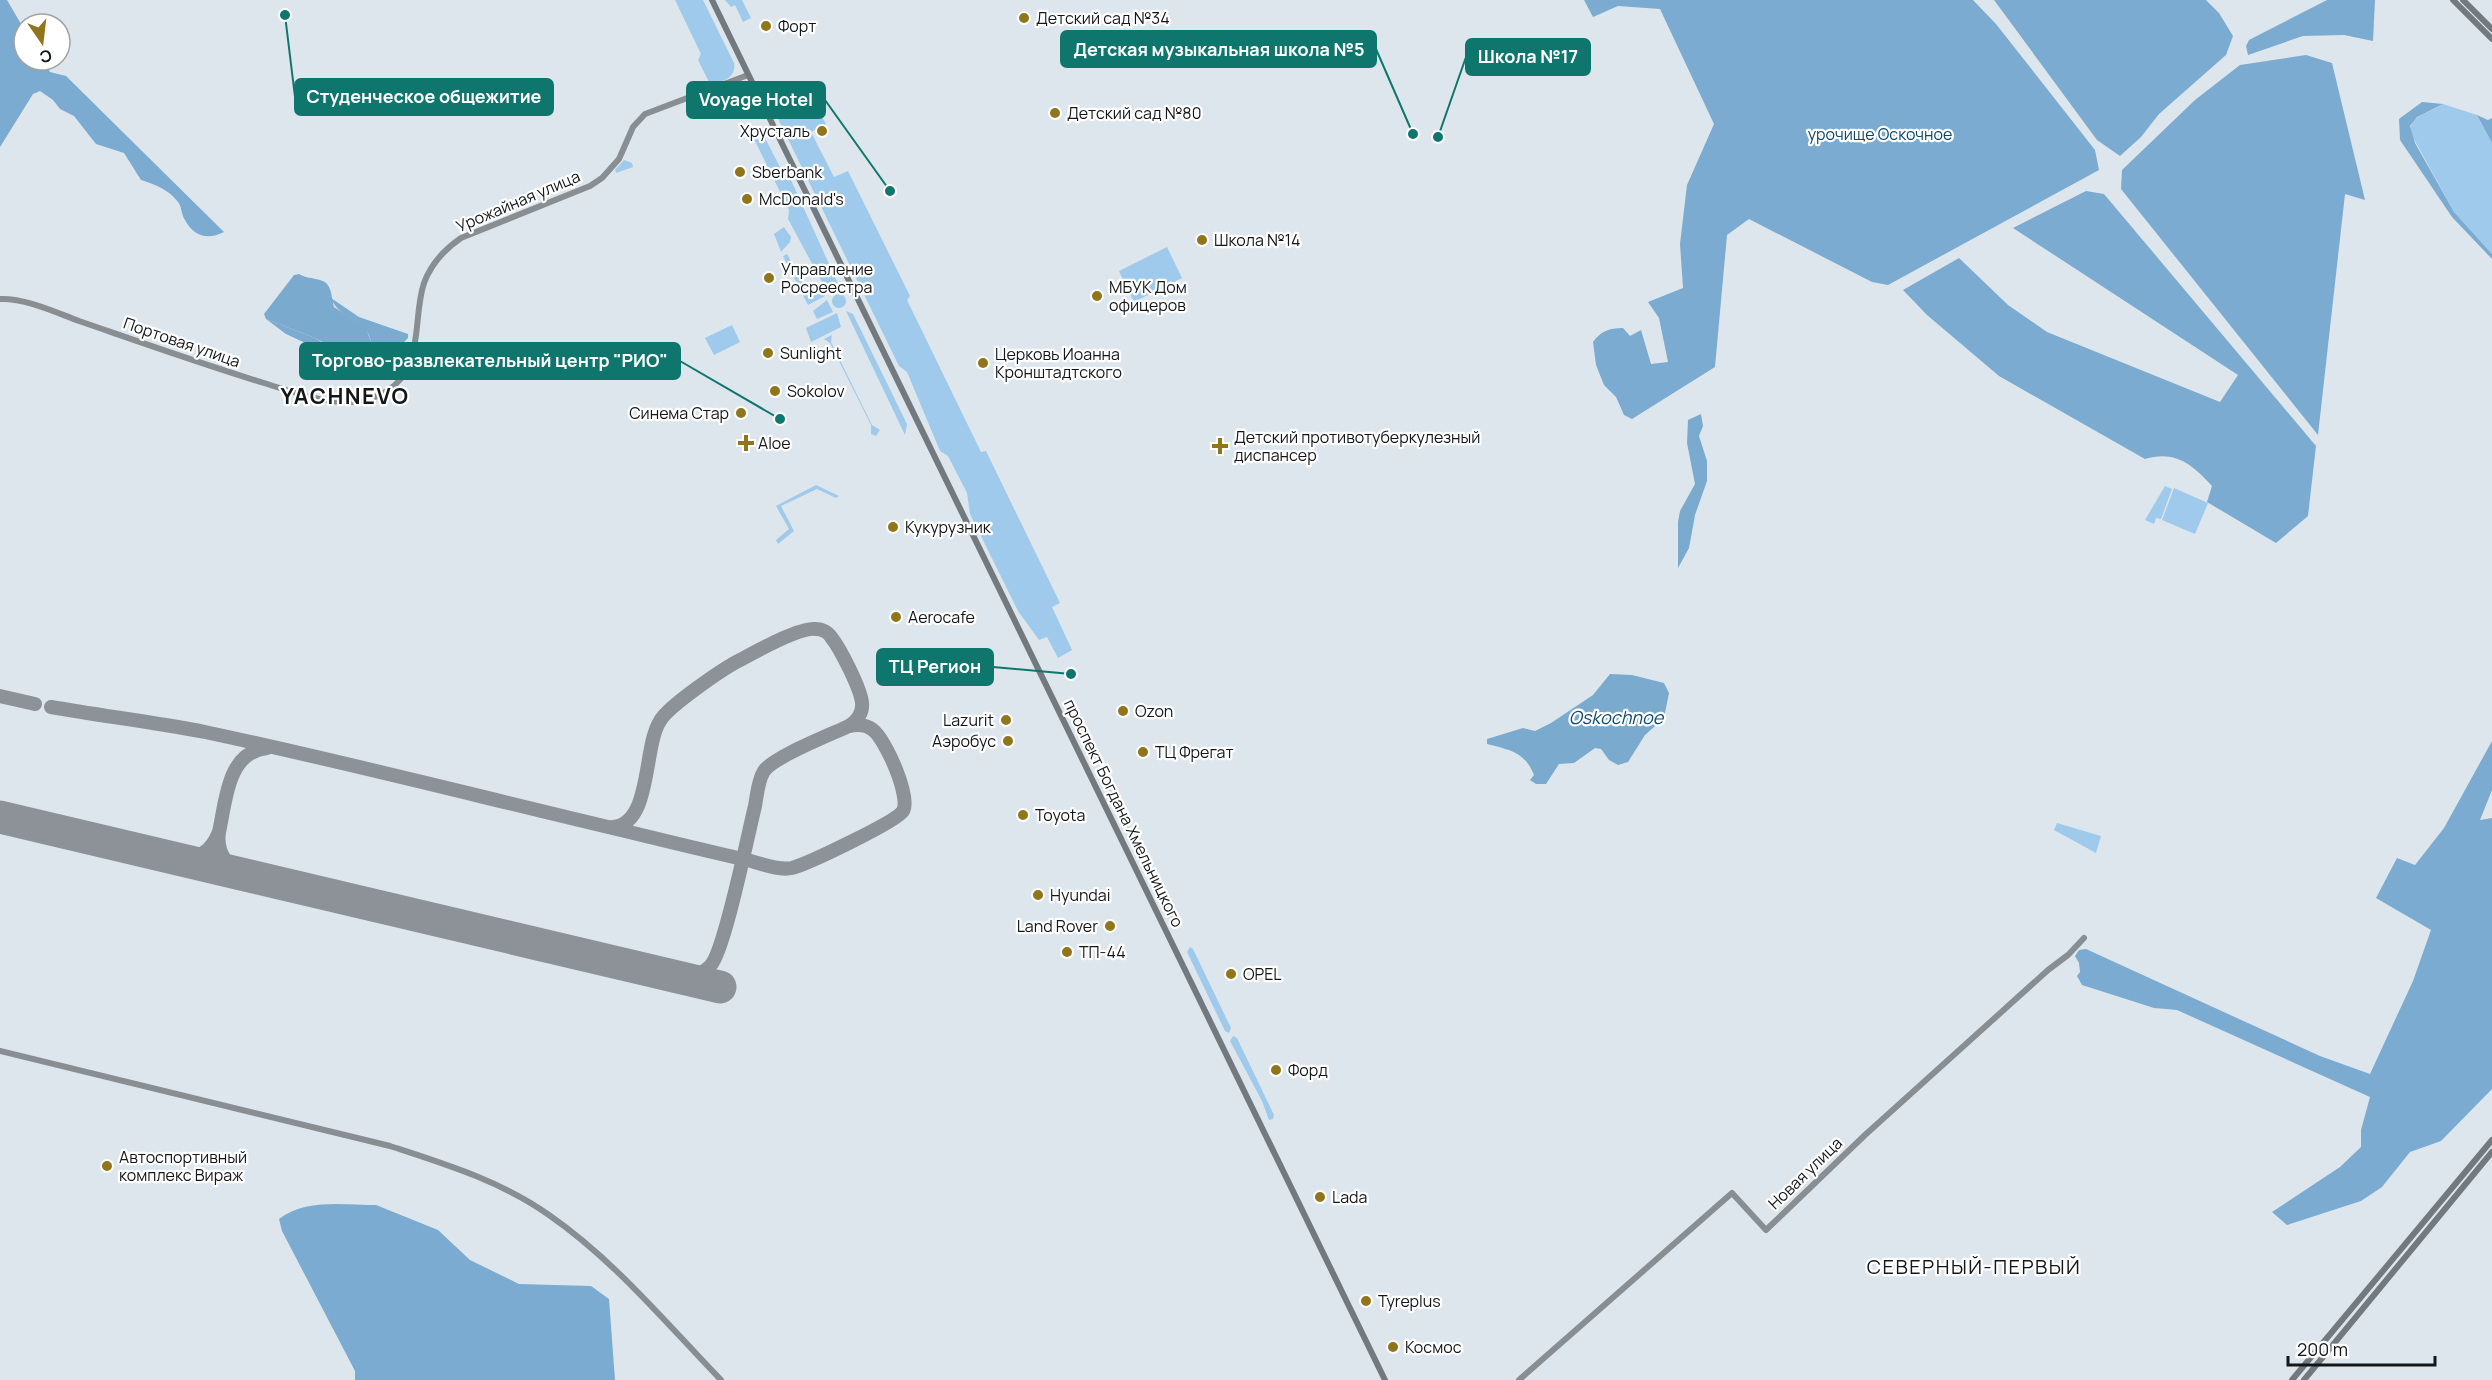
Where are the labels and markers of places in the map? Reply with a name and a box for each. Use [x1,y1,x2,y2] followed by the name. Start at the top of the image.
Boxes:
[1036,7,1170,29] place label: Детский сад №34
[1017,11,1031,25] marker: Детский сад №34
[778,15,816,37] place label: Форт
[759,19,773,33] marker: Форт
[1061,31,1376,67] callout: Детская музыкальная школа №5
[1466,39,1590,75] callout: Школа №17
[295,79,553,115] callout: Студенческое общежитие
[687,82,825,118] callout: Voyage Hotel
[1067,102,1201,124] place label: Детский сад №80
[1048,106,1062,120] marker: Детский сад №80
[740,120,810,142] place label: Хрусталь
[815,124,829,138] marker: Хрусталь
[752,161,823,183] place label: Sberbank
[733,165,747,179] marker: Sberbank
[759,188,844,210] place label: McDonald's
[740,192,754,206] marker: McDonald's
[1214,229,1300,251] place label: Школа №14
[1195,233,1209,247] marker: Школа №14
[781,258,873,298] place label: Управление Росреестра
[762,271,776,285] marker: Управление Росреестра
[1109,276,1187,316] place label: МБУК Дом офицеров
[1090,289,1104,303] marker: МБУК Дом офицеров
[780,342,842,364] place label: Sunlight
[300,343,680,379] callout: Торгово-развлекательный центр "РИО"
[995,343,1122,383] place label: Церковь Иоанна Кронштадтского
[761,346,775,360] marker: Sunlight
[976,356,990,370] marker: Церковь Иоанна Кронштадтского
[787,380,845,402] place label: Sokolov
[768,384,782,398] marker: Sokolov
[629,402,729,424] place label: Синема Стар
[734,406,748,420] marker: Синема Стар
[1234,426,1480,466] place label: Детский противотуберкулезный диспансер
[758,432,791,454] place label: Aloe
[739,436,753,450] marker: Aloe
[1211,437,1229,455] marker: Детский противотуберкулезный диспансер
[905,516,992,538] place label: Кукурузник
[886,520,900,534] marker: Кукурузник
[908,606,975,628] place label: Aerocafe
[889,610,903,624] marker: Aerocafe
[877,649,993,685] callout: ТЦ Регион
[1135,700,1173,722] place label: Ozon
[1116,704,1130,718] marker: Ozon
[943,709,994,731] place label: Lazurit
[999,713,1013,727] marker: Lazurit
[932,730,996,752] place label: Аэробус
[1001,734,1015,748] marker: Аэробус
[1155,741,1234,763] place label: ТЦ Фрегат
[1136,745,1150,759] marker: ТЦ Фрегат
[1035,804,1085,826] place label: Toyota
[1016,808,1030,822] marker: Toyota
[1050,884,1110,906] place label: Hyundai
[1031,888,1045,902] marker: Hyundai
[1017,915,1098,937] place label: Land Rover
[1103,919,1117,933] marker: Land Rover
[1079,941,1126,963] place label: ТП-44
[1060,945,1074,959] marker: ТП-44
[1243,963,1282,985] place label: OPEL
[1224,967,1238,981] marker: OPEL
[1288,1059,1328,1081] place label: Форд
[1269,1063,1283,1077] marker: Форд
[119,1146,247,1186] place label: Автоспортивный комплекс Вираж
[100,1159,114,1173] marker: Автоспортивный комплекс Вираж
[1332,1186,1367,1208] place label: Lada
[1313,1190,1327,1204] marker: Lada
[1378,1290,1441,1312] place label: Tyreplus
[1359,1294,1373,1308] marker: Tyreplus
[1405,1336,1462,1358] place label: Космос
[1386,1340,1400,1354] marker: Космос

